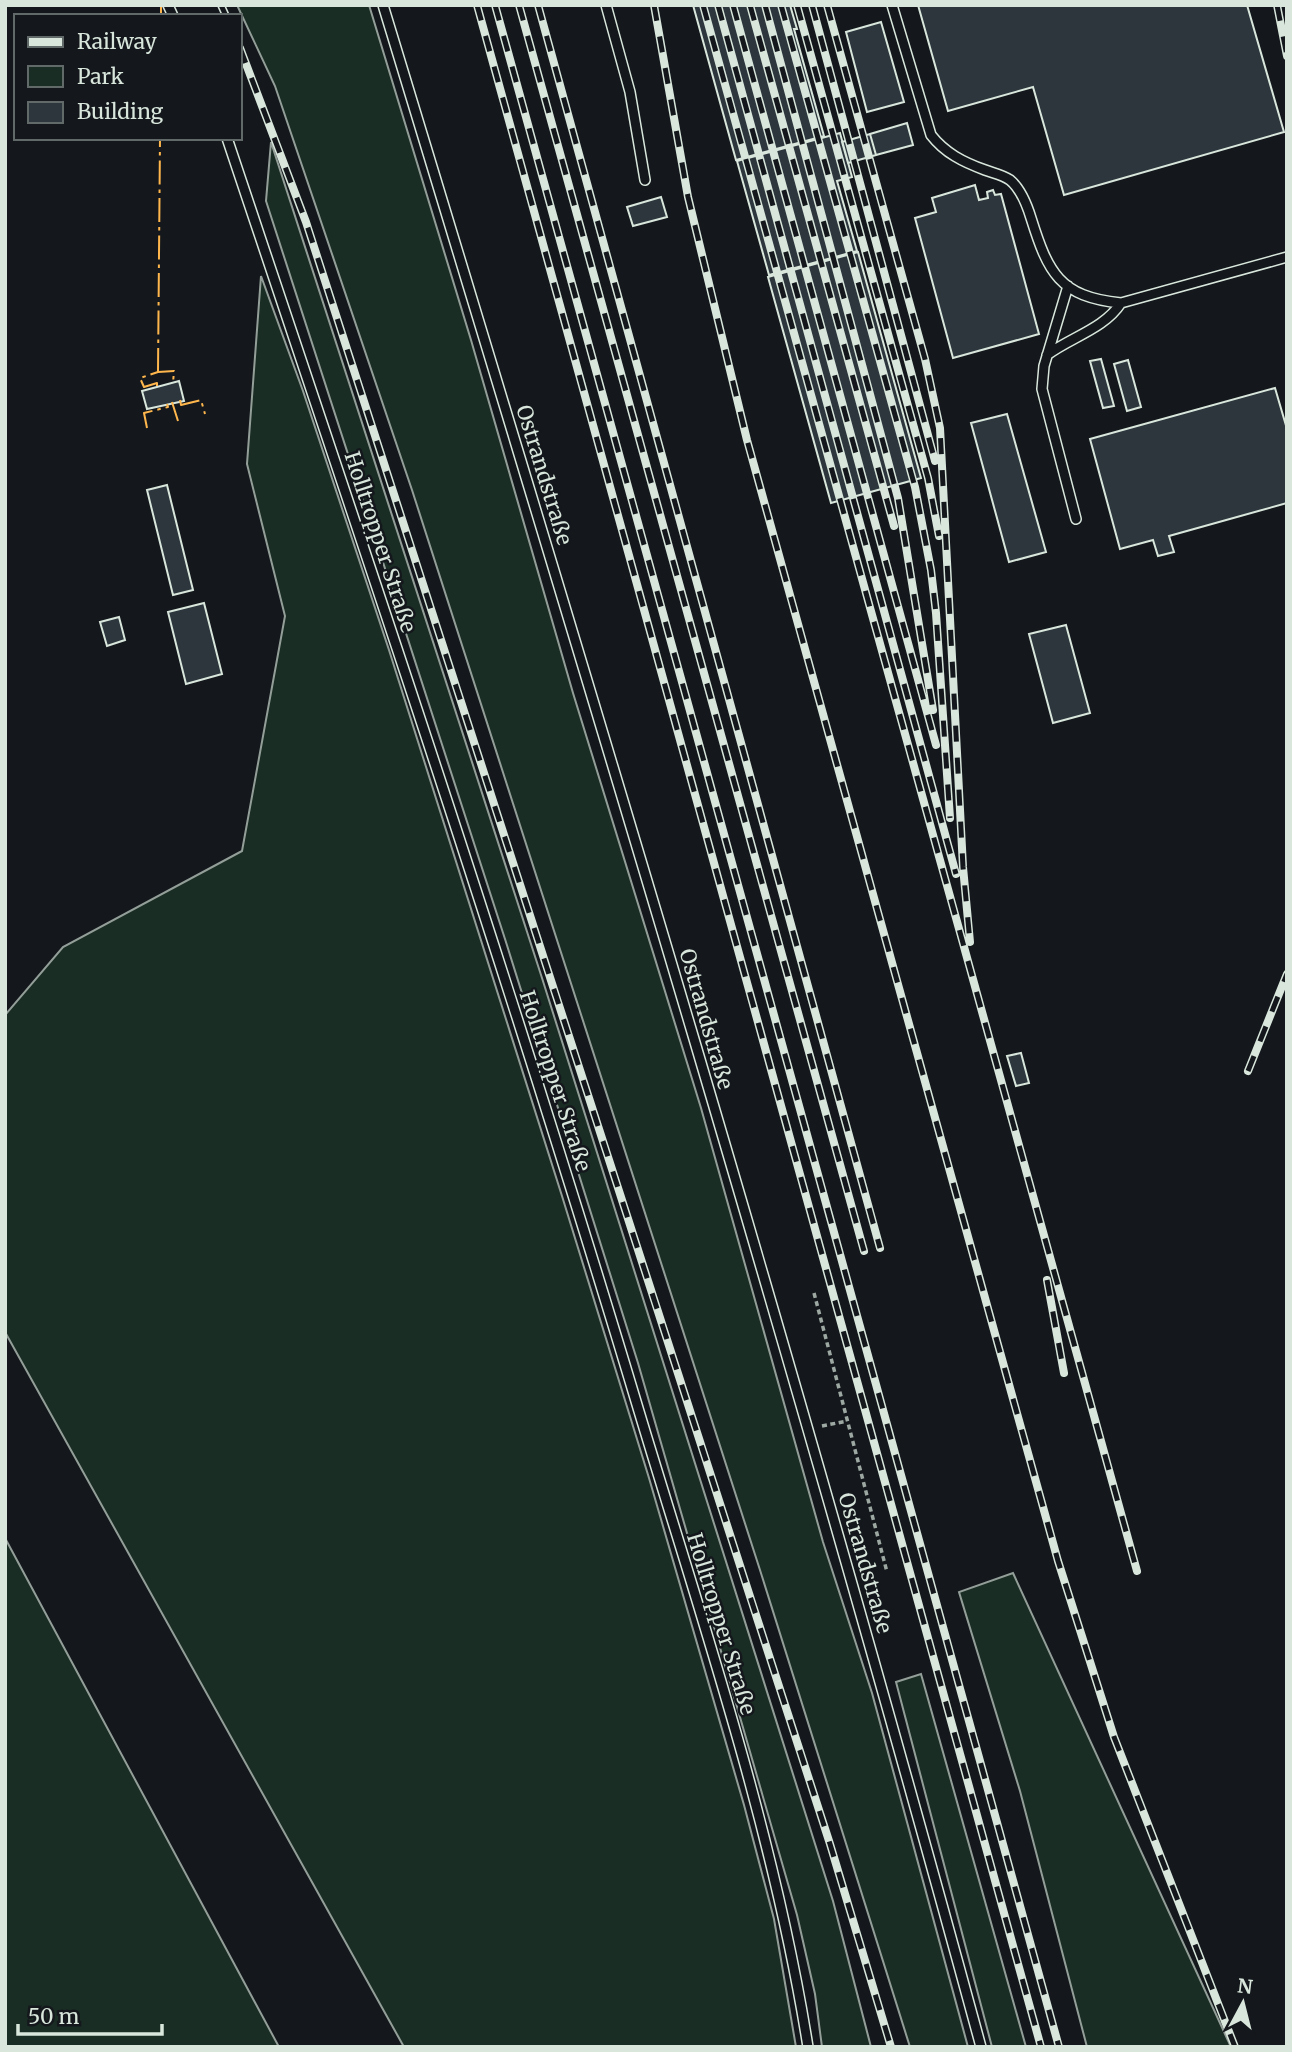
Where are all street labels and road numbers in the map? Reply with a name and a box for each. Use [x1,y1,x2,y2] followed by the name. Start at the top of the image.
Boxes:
[510,402,579,548] street label: Ostrandstraße
[338,448,422,636] street label: Holltropper Straße
[674,945,739,1092] street label: Ostrandstraße
[513,987,597,1175] street label: Holltropper Straße
[833,1489,898,1636] street label: Ostrandstraße
[681,1530,762,1718] street label: Holltropper Straße

